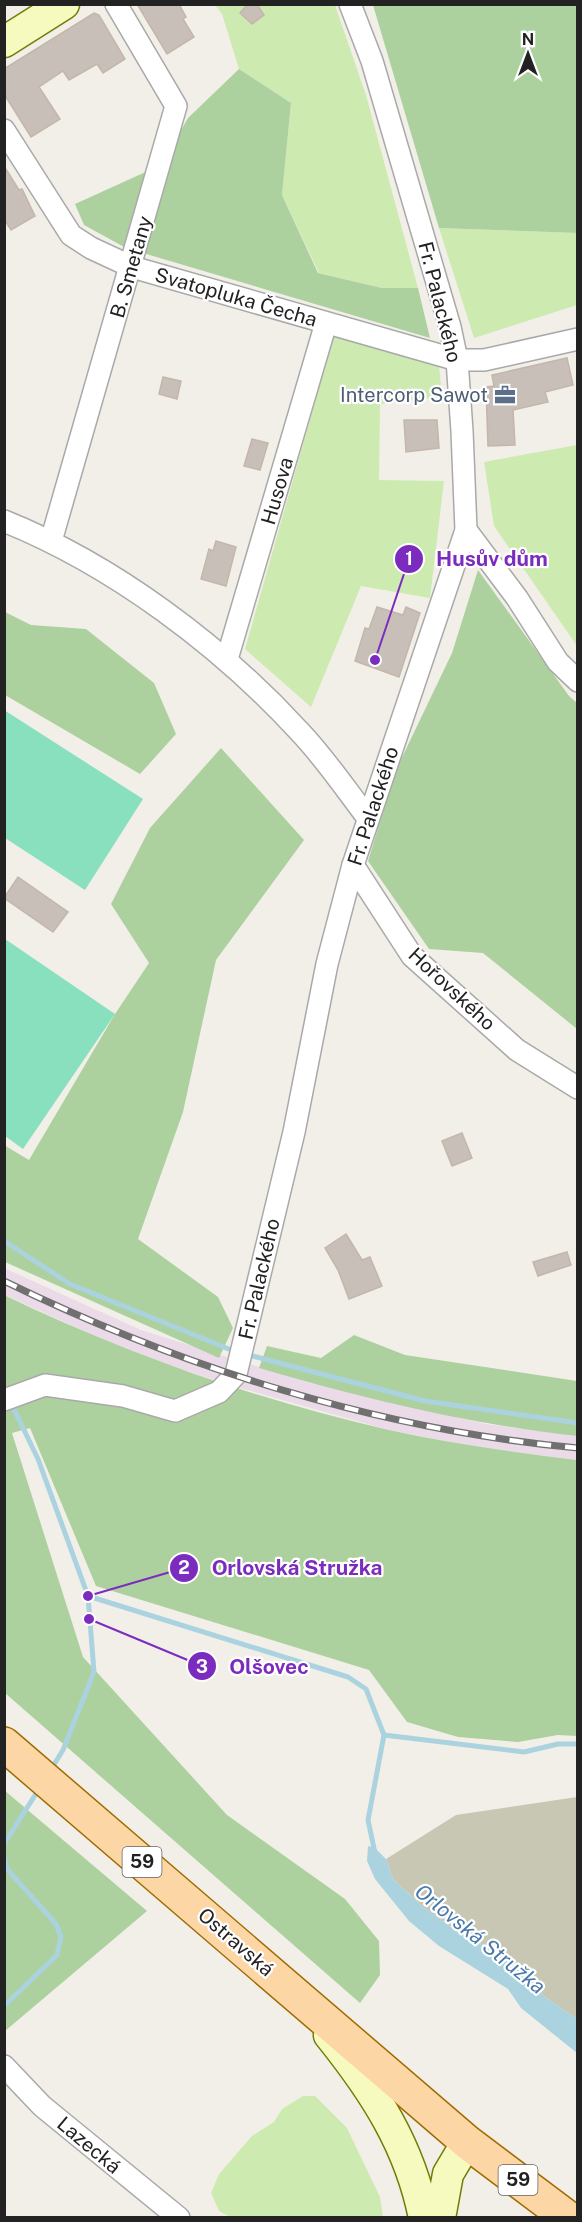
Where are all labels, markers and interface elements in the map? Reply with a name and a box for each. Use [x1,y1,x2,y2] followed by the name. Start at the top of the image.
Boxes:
[498,24,558,84] north arrow
[522,30,534,49] text: N
[105,213,157,321] street label: B. Smetany
[413,239,467,365] street label: Fr. Palackého
[152,262,320,332] street label: Svatopluka Čecha
[340,383,488,407] place label: Intercorp Sawot
[493,383,517,407] office icon: Intercorp Sawot
[256,454,298,528] street label: Husova
[394,539,560,578] callout: Husův dům
[436,546,548,571] text: Husův dům
[405,548,413,569] text: 1
[342,743,404,869] street label: Fr. Palackého
[404,943,500,1035] street label: Hořovského
[233,1216,285,1342] street label: Fr. Palackého
[169,1548,394,1587] callout: Orlovská Stružka
[212,1555,382,1580] text: Orlovská Stružka
[178,1557,190,1578] text: 2
[187,1647,321,1686] callout: Olšovec
[229,1654,309,1679] text: Olšovec
[196,1656,208,1677] text: 3
[122,1847,162,1877] road number: 59
[410,1878,551,1999] water label: Orlovská Stružka
[193,1903,279,1981] street label: Ostravská
[52,2111,126,2179] street label: Lazecká
[498,2165,538,2195] road number: 59

